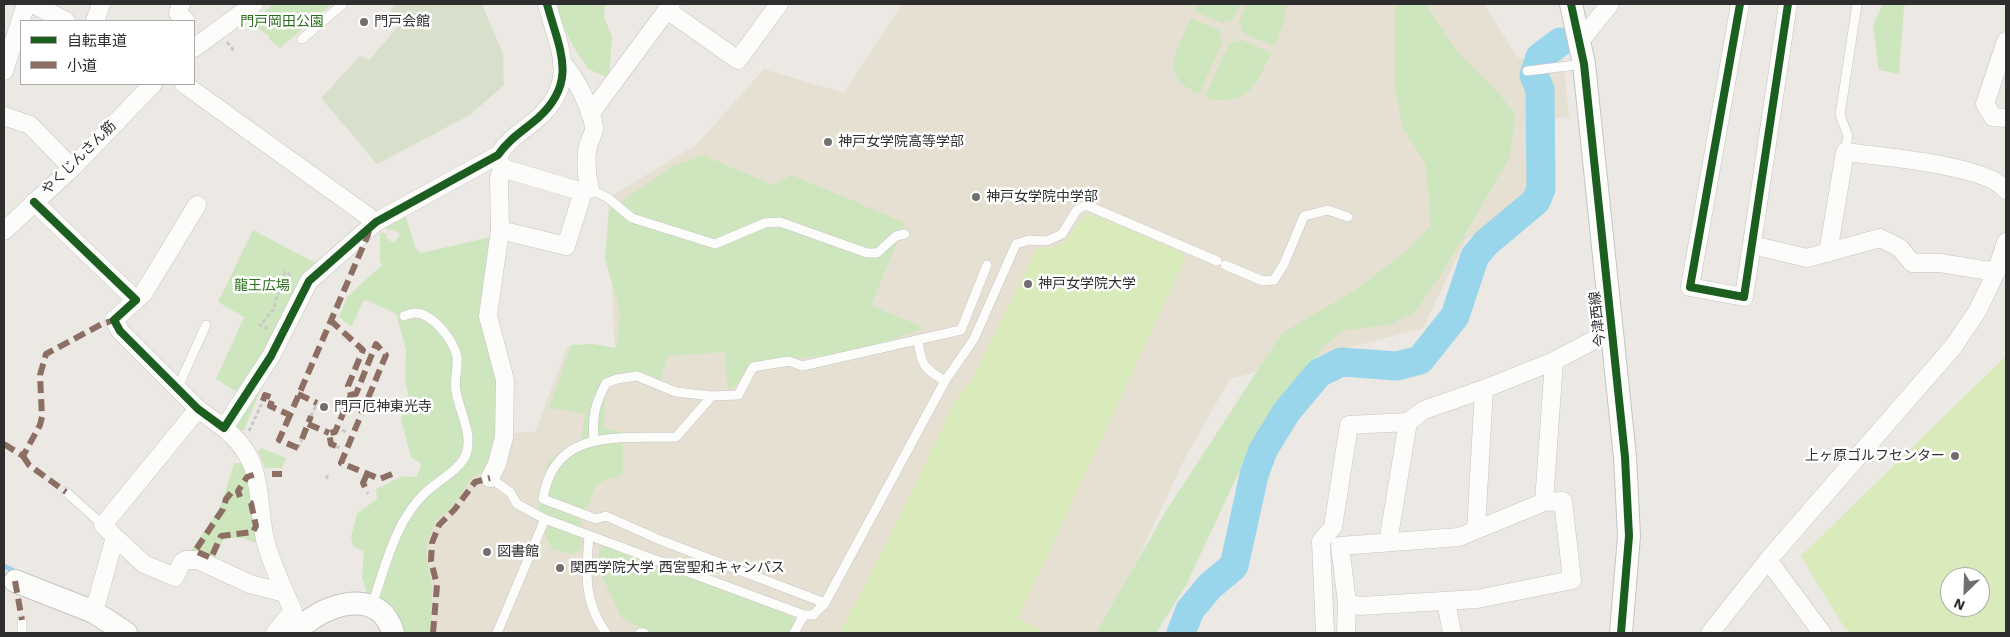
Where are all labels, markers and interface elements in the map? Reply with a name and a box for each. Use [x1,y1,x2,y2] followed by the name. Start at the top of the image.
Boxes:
[240,14,324,30] park label: 門戸岡田公園
[374,14,430,30] place label: 門戸会館
[358,16,370,28] marker: 門戸会館
[20,20,195,85] legend
[67,32,127,50] text: 自転車道
[67,57,97,75] text: 小道
[38,117,120,199] street label: やくじんさん筋
[838,134,964,150] place label: 神戸女学院高等学部
[822,136,834,148] marker: 神戸女学院高等学部
[986,189,1098,205] place label: 神戸女学院中学部
[970,191,982,203] marker: 神戸女学院中学部
[1038,276,1136,292] place label: 神戸女学院大学
[234,278,290,294] park label: 龍王広場
[1022,278,1034,290] marker: 神戸女学院大学
[1587,290,1609,348] street label: 今津西線
[334,399,432,415] place label: 門戸厄神東光寺
[318,401,330,413] marker: 門戸厄神東光寺
[1805,448,1945,464] place label: 上ヶ原ゴルフセンター
[1949,450,1961,462] marker: 上ヶ原ゴルフセンター
[497,544,539,560] place label: 図書館
[481,546,493,558] marker: 図書館
[570,560,785,576] place label: 関西学院大学 西宮聖和キャンパス
[554,562,566,574] marker: 関西学院大学 西宮聖和キャンパス
[1940,567,1990,617] north arrow
[1951,595,1967,614] text: N

